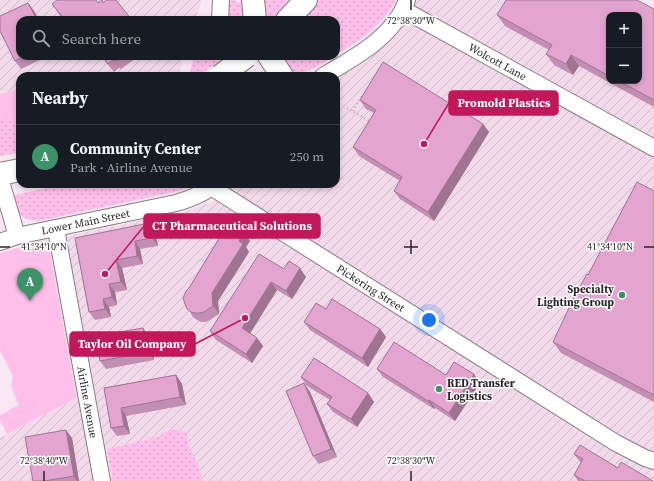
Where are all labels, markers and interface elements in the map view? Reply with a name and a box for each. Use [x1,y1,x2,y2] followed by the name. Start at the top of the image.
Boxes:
[606,12,642,84] map controls
[606,12,642,48] button: +
[387,14,436,27] text: 72°38'30"W
[16,16,340,60] search box
[30,27,52,49] icon: search
[62,28,141,49] text: Search here
[466,40,530,84] street label: Wolcott Lane
[606,48,642,84] button: −
[32,86,88,110] text: Nearby
[449,91,558,115] callout: Promold Plastics
[457,95,551,111] text: Promold Plastics
[70,138,201,159] text: Community Center
[41,148,49,165] text: A
[290,148,324,165] text: 250 m
[70,159,192,176] text: Park · Airline Avenue
[40,205,132,238] street label: Lower Main Street
[144,214,320,238] callout: CT Pharmaceutical Solutions
[152,218,312,234] text: CT Pharmaceutical Solutions
[21,240,67,253] text: 41°34'10"N
[587,240,633,253] text: 41°34'10"N
[334,261,408,315] street label: Pickering Street
[17,268,43,301] pin: A
[537,282,614,310] place label: Specialty Lighting Group
[617,290,627,300] marker: Specialty Lighting Group
[419,310,439,330] your location
[70,332,195,356] callout: Taylor Oil Company
[78,336,187,352] text: Taylor Oil Company
[74,365,102,440] street label: Airline Avenue
[447,376,516,404] place label: RED Transfer Logistics
[434,384,444,394] marker: RED Transfer Logistics
[20,454,69,467] text: 72°38'40"W
[387,454,436,467] text: 72°38'30"W

